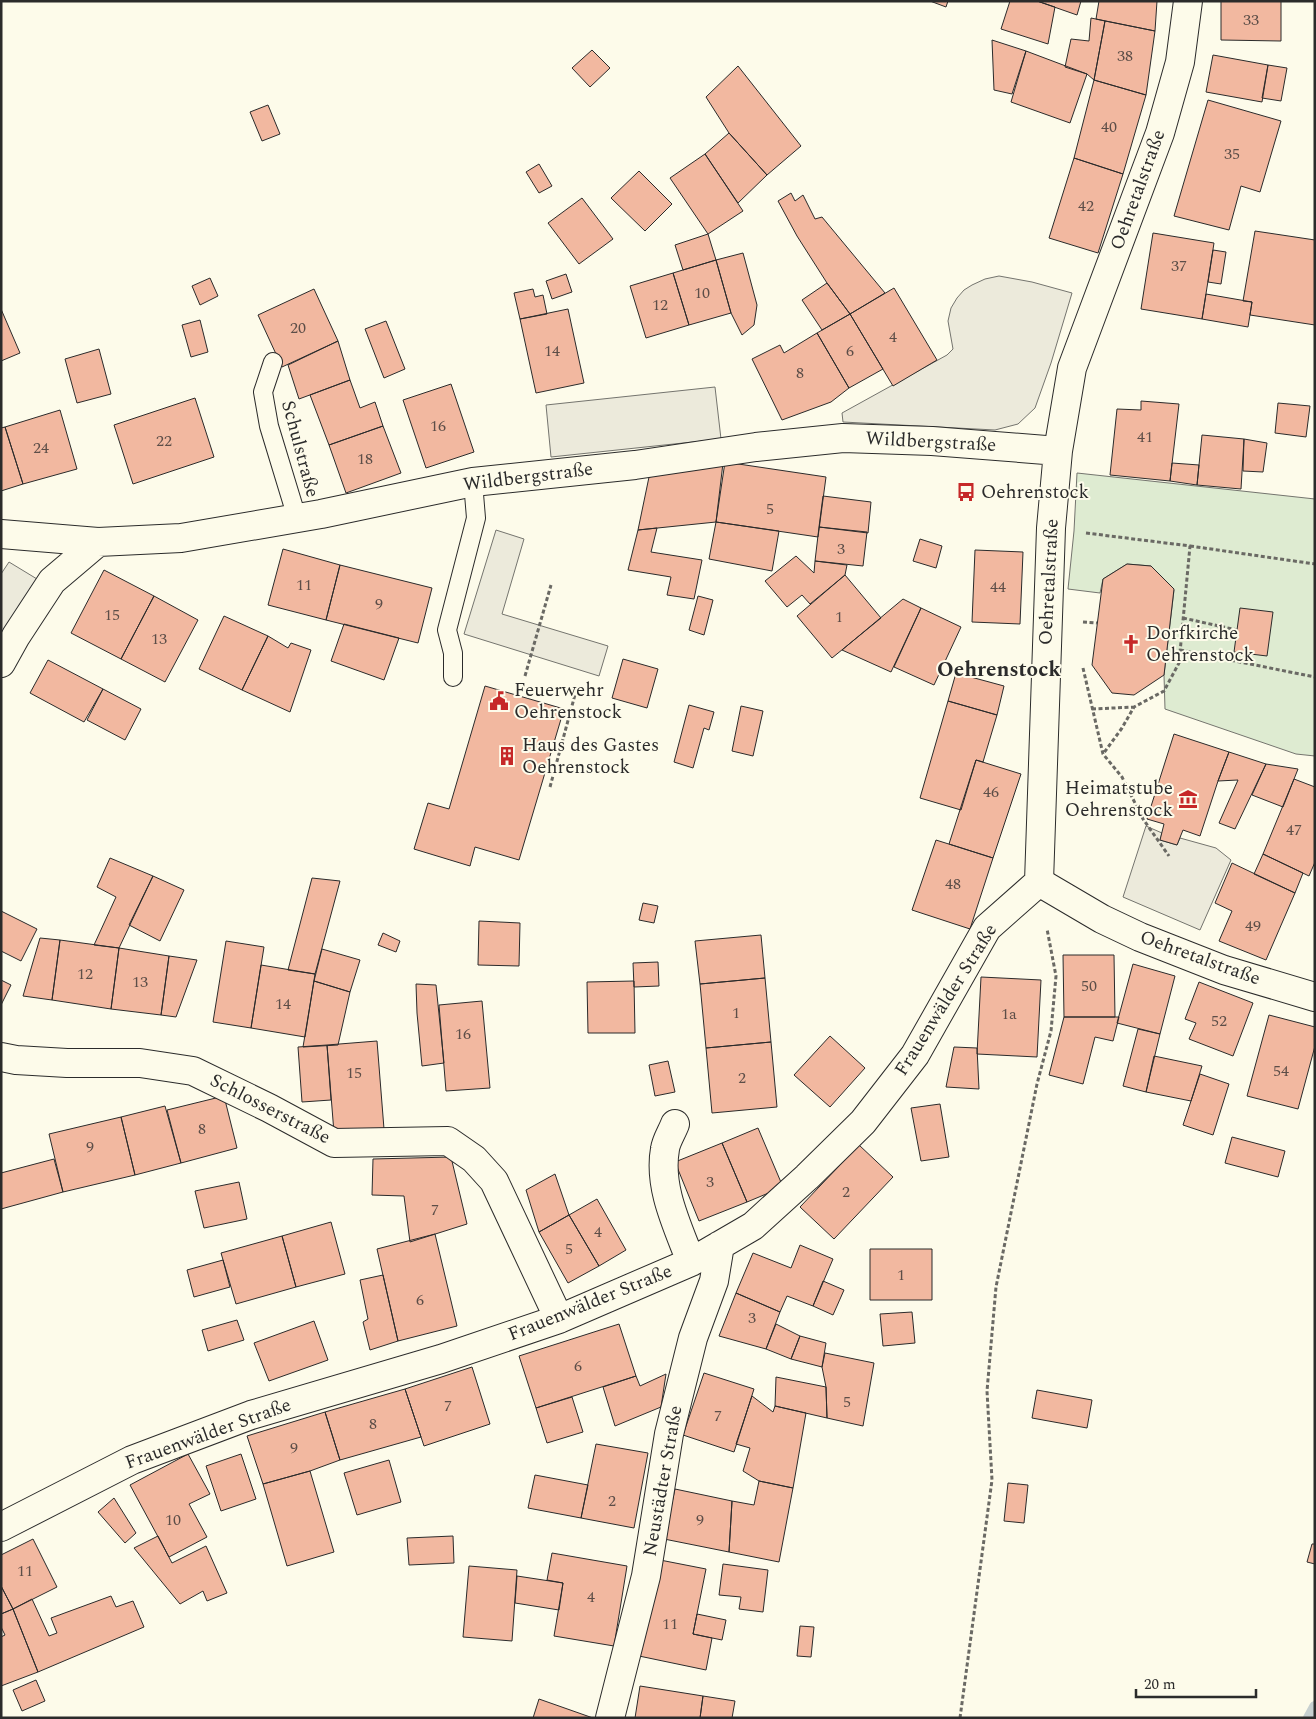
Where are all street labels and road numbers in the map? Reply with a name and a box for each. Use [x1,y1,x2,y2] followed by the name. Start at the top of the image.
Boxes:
[1103,126,1173,254] street label: Oehretalstraße
[273,397,327,501] street label: Schulstraße
[865,424,997,460] street label: Wildbergstraße
[461,455,595,499] street label: Wildbergstraße
[1031,518,1067,646] street label: Oehretalstraße
[887,918,1005,1082] street label: Frauenwälder Straße
[1136,923,1264,993] street label: Oehretalstraße
[205,1066,335,1152] street label: Schlosserstraße
[503,1257,677,1349] street label: Frauenwälder Straße
[121,1390,295,1478] street label: Frauenwälder Straße
[635,1403,691,1559] street label: Neustädter Straße

